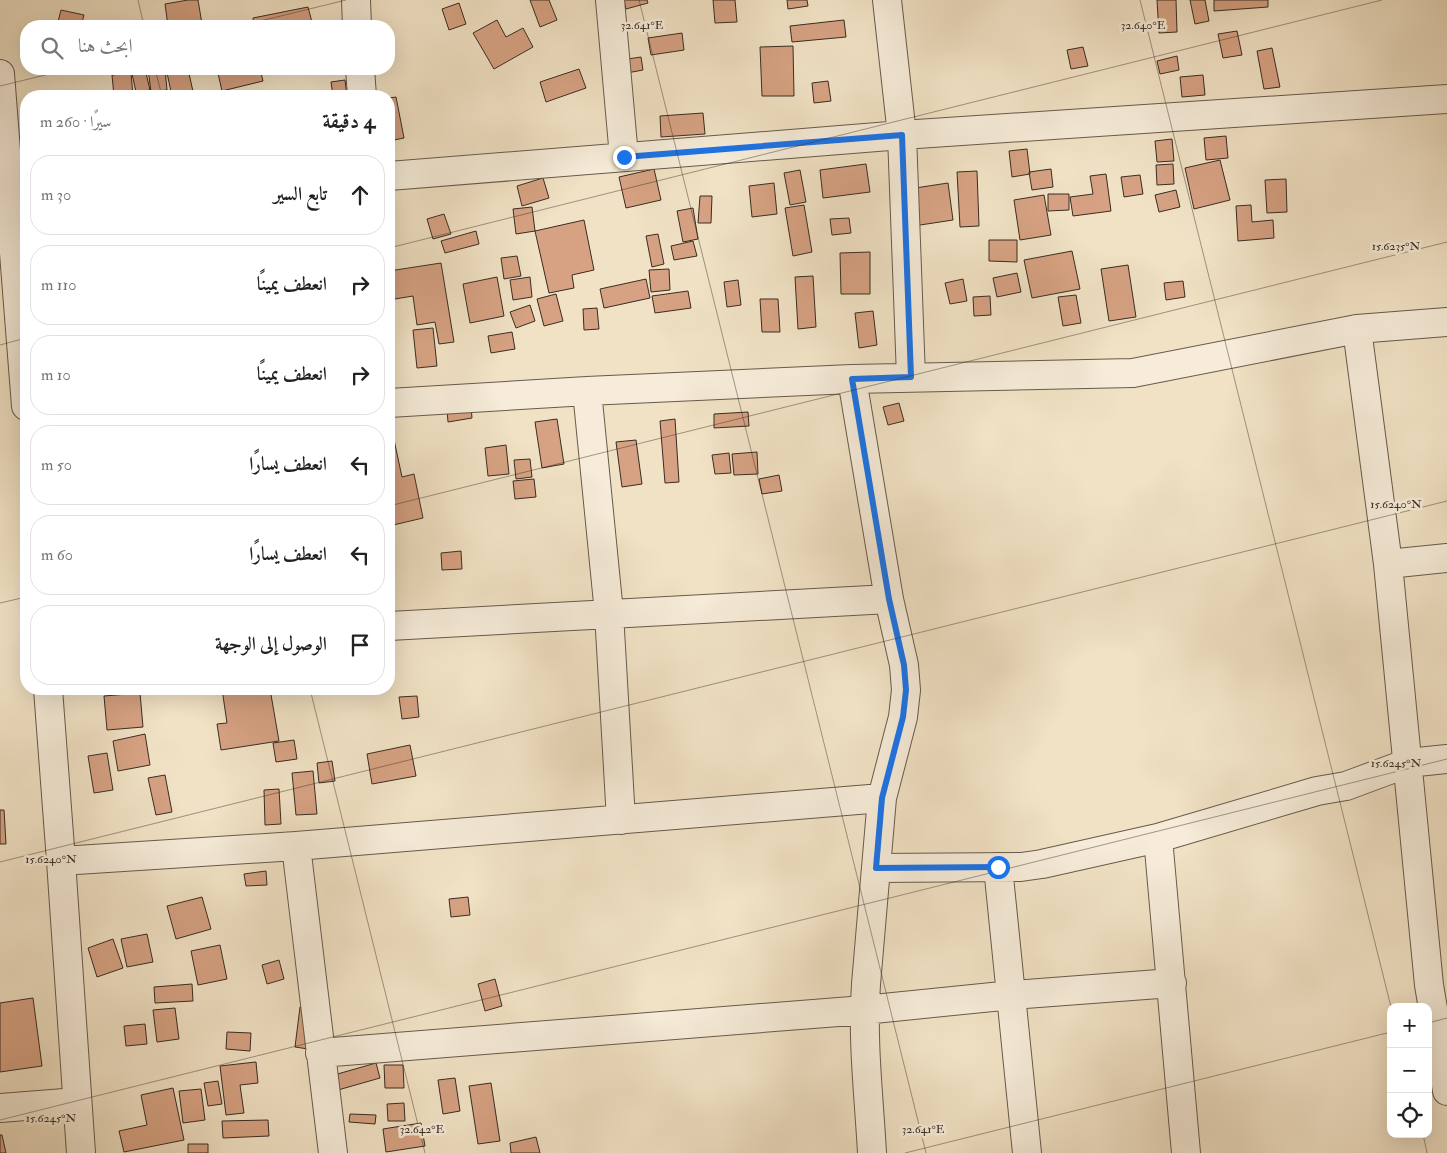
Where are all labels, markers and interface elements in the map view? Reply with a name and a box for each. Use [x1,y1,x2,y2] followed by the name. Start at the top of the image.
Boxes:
[621,18,664,33] text: 32.641°E
[1121,18,1166,33] text: 32.640°E
[20,20,395,75] search box
[38,34,66,62] icon: search
[78,34,133,58] text: ابحث هنا
[323,108,375,135] text: 4 دقيقة
[40,112,111,132] text: سيرًا · 260 m
[613,146,636,169] route end
[346,181,374,209] icon: ahead
[273,182,327,206] text: تابع السير
[41,185,71,205] text: 30 m
[1372,239,1421,254] text: 15.6235°N
[346,271,374,299] icon: right
[257,272,327,296] text: انعطف يمينًا
[41,275,76,295] text: 110 m
[346,361,374,389] icon: right
[257,362,327,386] text: انعطف يمينًا
[41,365,71,385] text: 10 m
[346,451,374,479] icon: left
[249,452,327,476] text: انعطف يسارًا
[41,455,72,475] text: 50 m
[1370,497,1422,512] text: 15.6240°N
[346,541,374,569] icon: left
[249,542,327,566] text: انعطف يسارًا
[41,545,73,565] text: 60 m
[346,631,374,659] icon: arrive
[215,632,327,656] text: الوصول إلى الوجهة
[1371,756,1422,771] text: 15.6245°N
[25,852,77,867] text: 15.6240°N
[987,856,1010,879] route start
[1387,1003,1432,1138] map controls
[1387,1003,1432,1048] button: +
[1387,1048,1432,1093] button: −
[1387,1093,1432,1138] button: locate
[26,1111,77,1126] text: 15.6245°N
[400,1122,445,1137] text: 32.642°E
[902,1122,945,1137] text: 32.641°E

